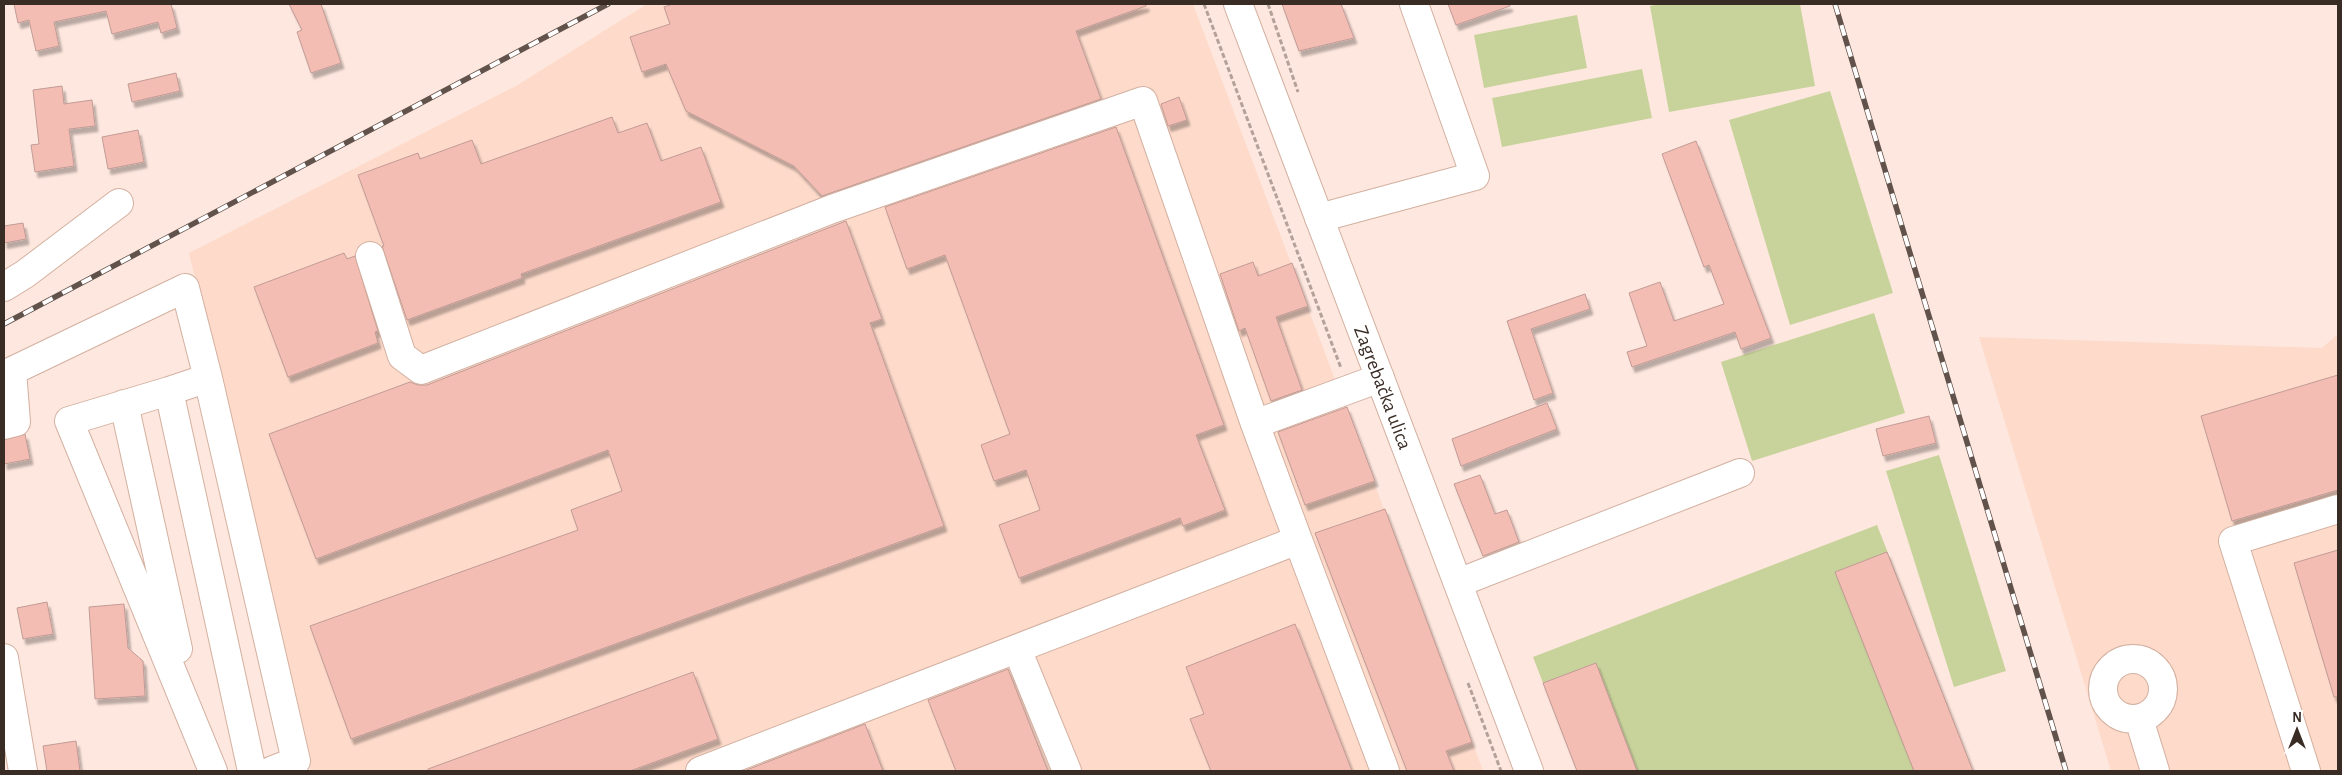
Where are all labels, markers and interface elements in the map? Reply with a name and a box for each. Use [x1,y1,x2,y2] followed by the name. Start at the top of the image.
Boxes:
[1350,323,1415,452] street label: Zagrebačka ulica
[2272,705,2322,755] north arrow
[2292,711,2302,725] text: N

